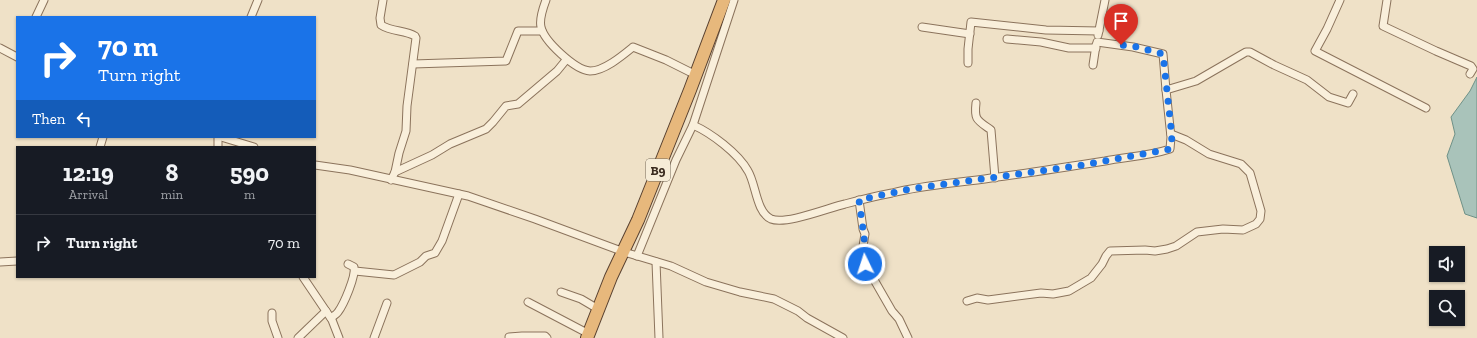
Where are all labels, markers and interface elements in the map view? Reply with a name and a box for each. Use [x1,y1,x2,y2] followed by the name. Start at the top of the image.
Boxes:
[1104,4,1138,45] pin
[1110,10,1132,32] icon: arrive
[98,30,158,63] text: 70 m
[32,32,84,84] icon: right
[98,64,180,86] text: Turn right
[73,108,95,130] icon: left
[32,110,65,128] text: Then
[63,158,114,187] text: 12:19
[165,158,178,187] text: 8
[230,158,269,187] text: 590
[646,159,670,181] road number: B9
[69,187,108,202] text: Arrival
[161,187,183,202] text: min
[244,187,255,202] text: m
[32,232,54,254] icon: right
[66,234,137,252] text: Turn right
[268,234,300,252] text: 70 m
[844,243,886,285] position arrow
[1429,246,1465,326] map controls
[1429,246,1465,282] button: sound
[1429,290,1465,326] button: search

